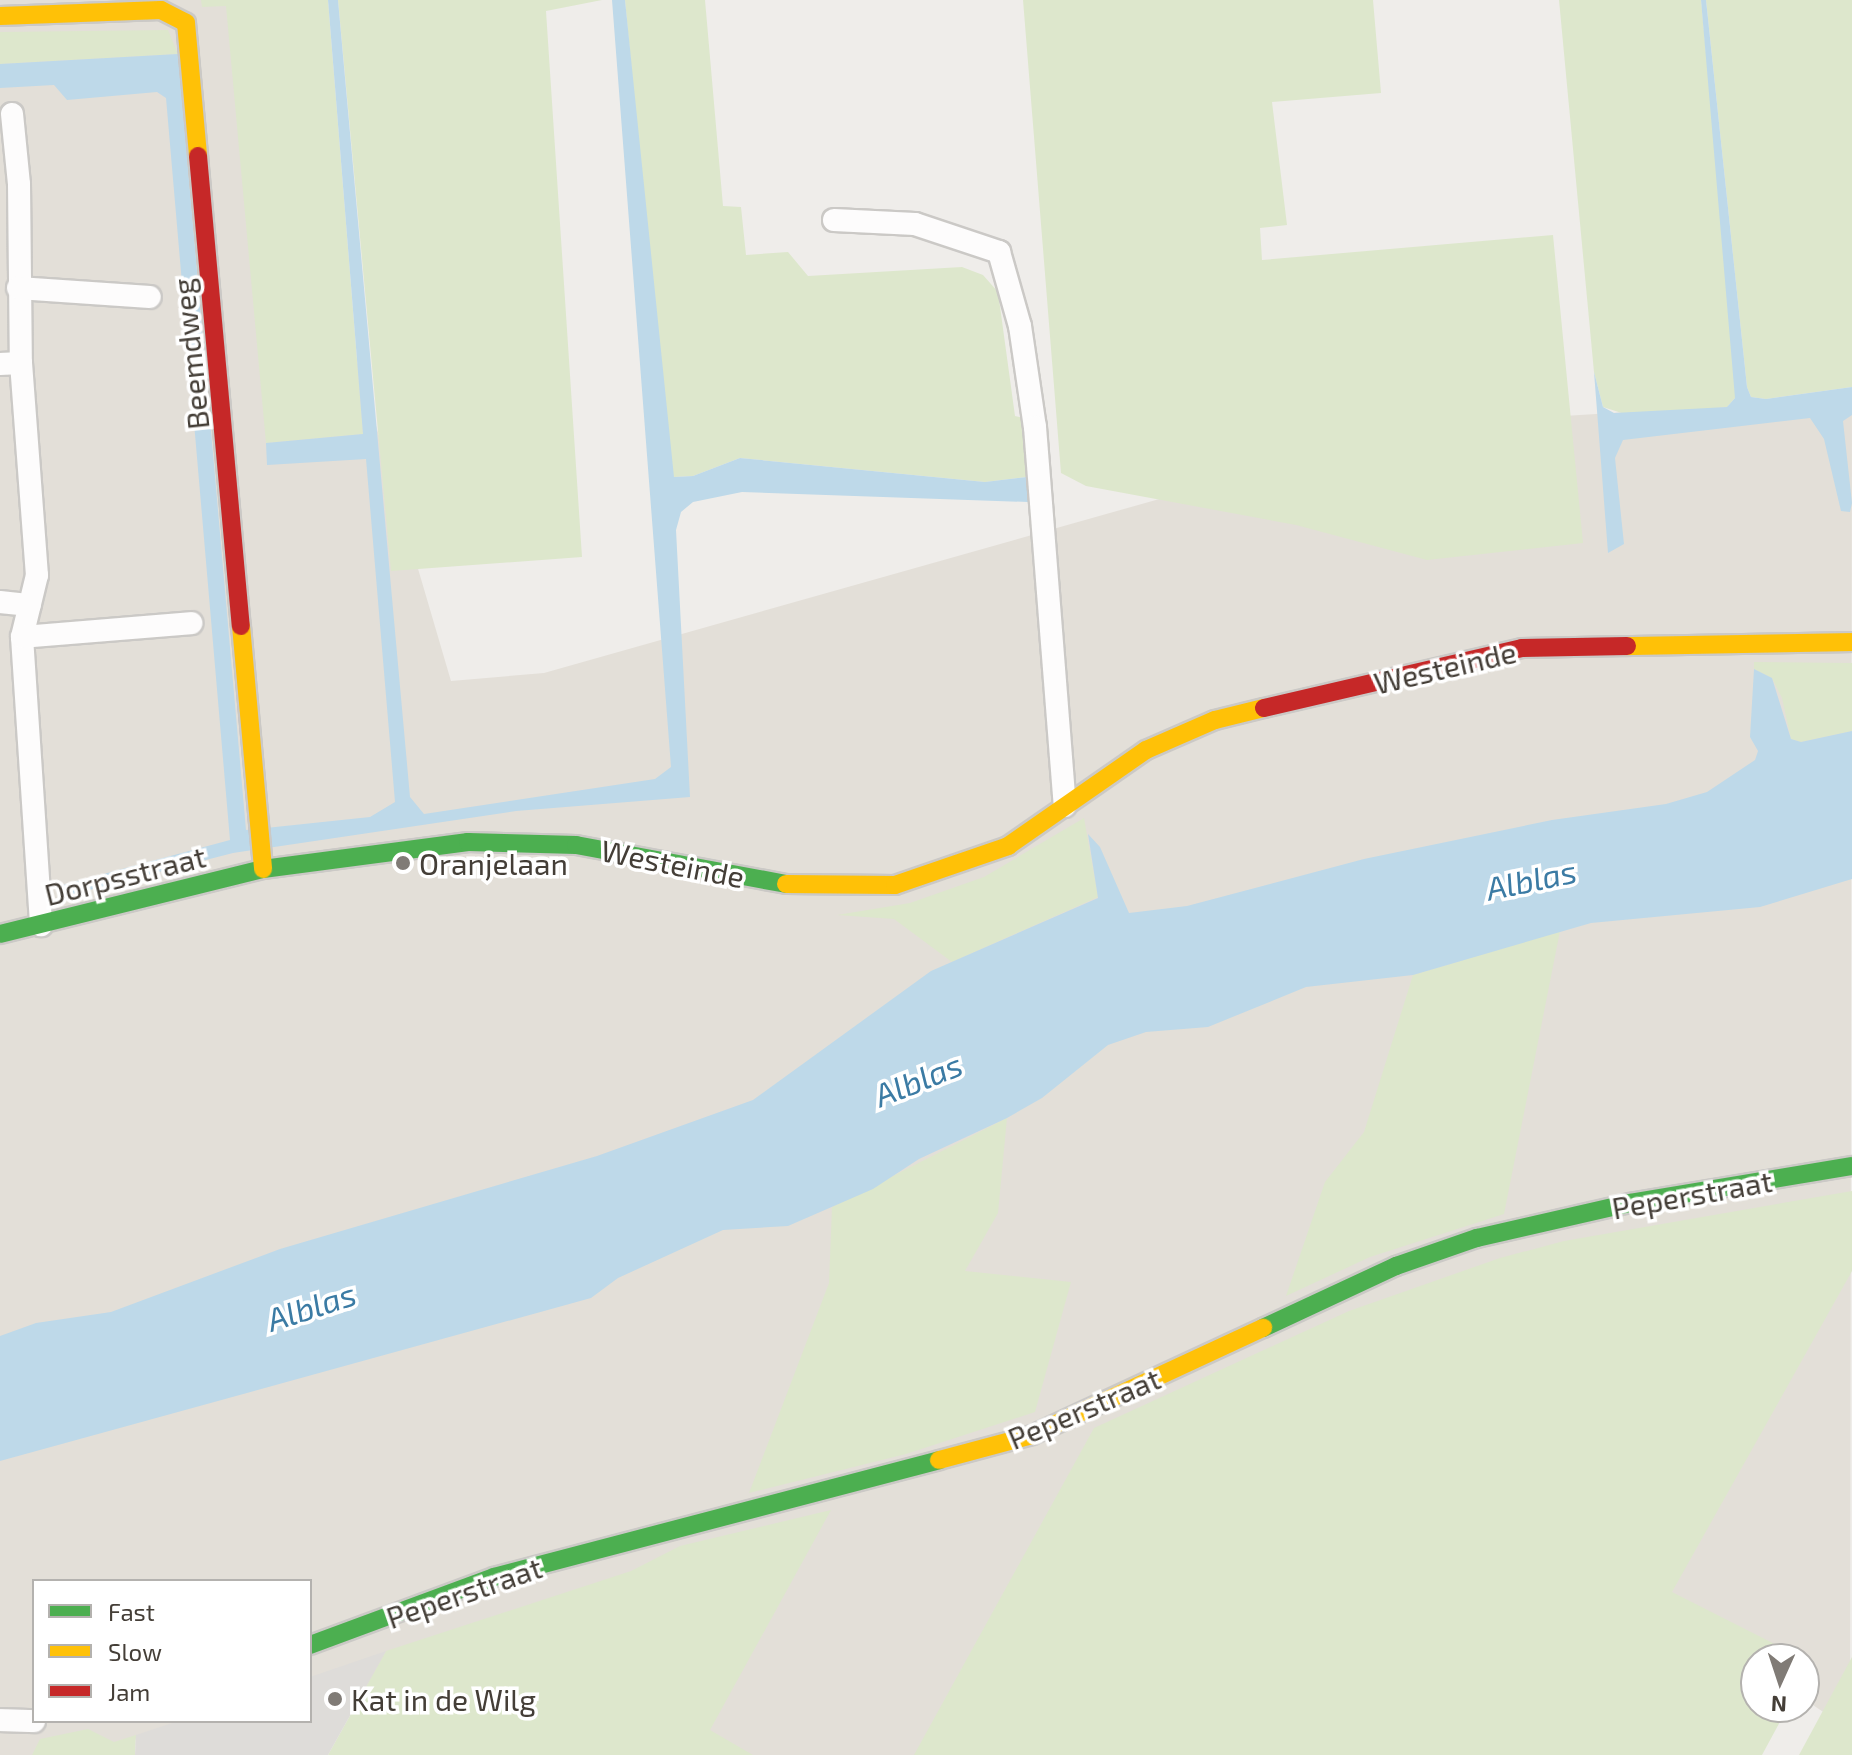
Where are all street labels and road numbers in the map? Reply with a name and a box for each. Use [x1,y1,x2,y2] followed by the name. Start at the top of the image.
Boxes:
[164,277,216,431] street label: Beemdweg
[1370,633,1520,701] street label: Westeinde
[598,832,748,894] street label: Westeinde
[41,838,209,912] street label: Dorpsstraat
[1609,1162,1775,1226] street label: Peperstraat
[1002,1360,1166,1456] street label: Peperstraat
[381,1549,547,1635] street label: Peperstraat

